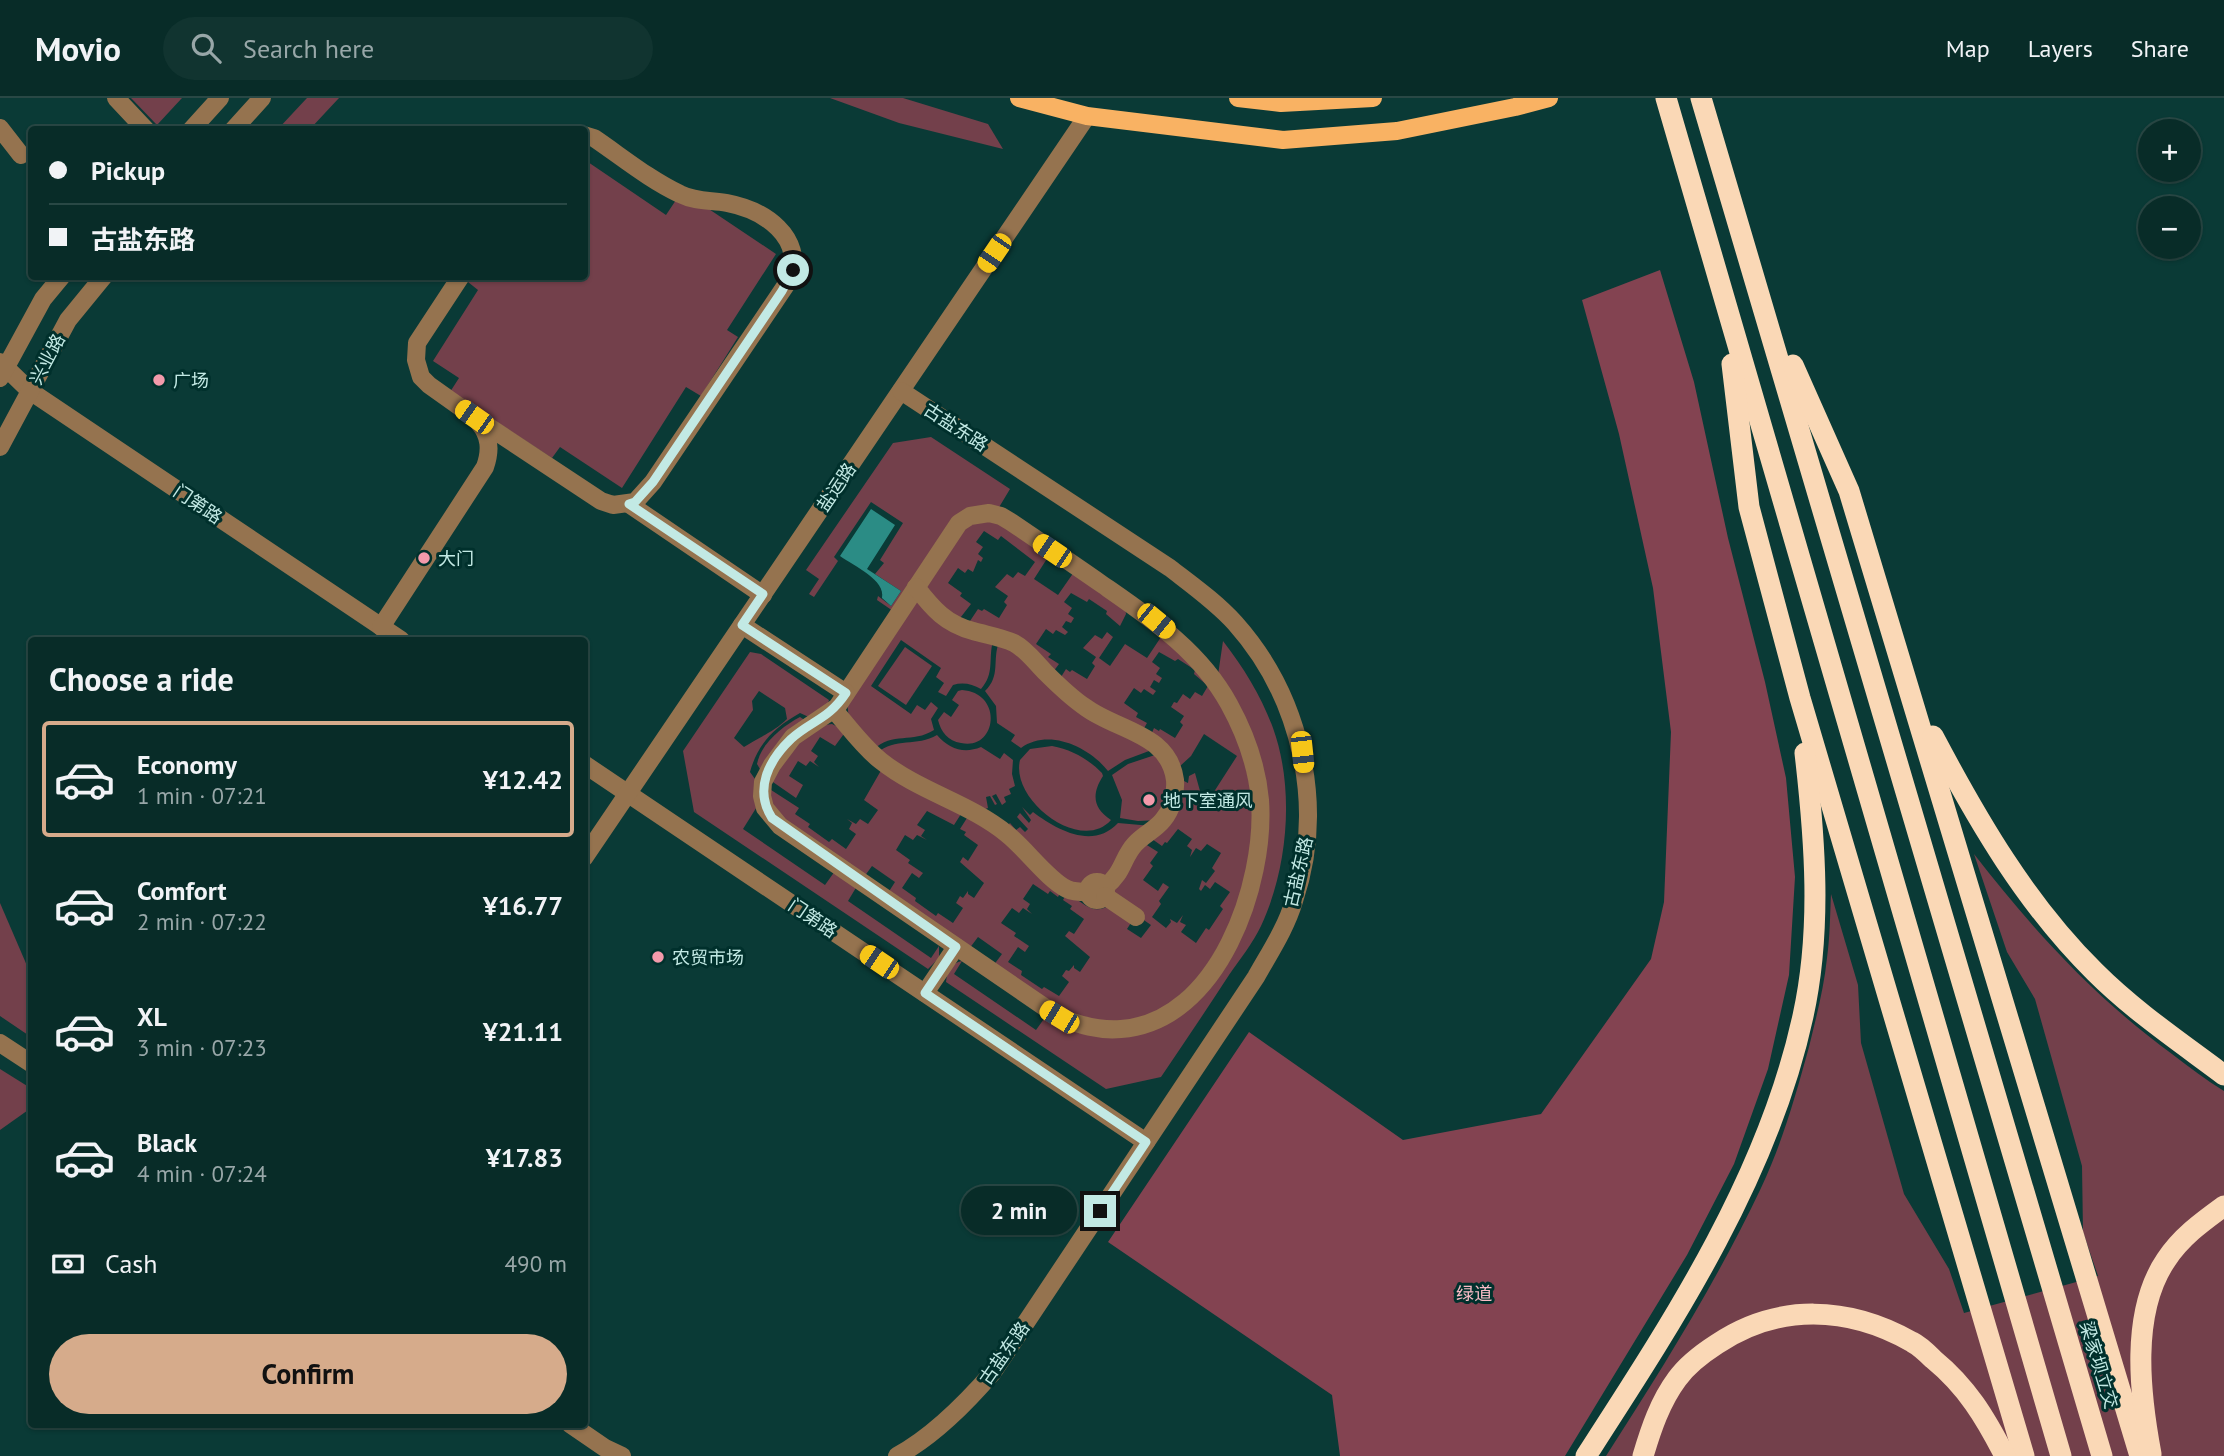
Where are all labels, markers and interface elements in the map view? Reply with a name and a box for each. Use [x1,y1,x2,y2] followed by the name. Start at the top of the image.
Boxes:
[163,17,653,80] search box
[35,27,121,70] text: Movio
[187,29,225,67] icon: search
[243,32,374,65] text: Search here
[1946,33,1990,64] text: Map
[2028,33,2093,64] text: Layers
[2131,33,2189,64] text: Share
[2138,119,2201,259] map controls
[2138,119,2201,182] button: +
[91,154,165,187] text: Pickup
[2138,196,2201,259] button: −
[91,223,195,256] text: 古盐东路
[974,230,1015,276] car
[777,254,809,286] route start
[24,330,70,388] street label: 兴业路
[173,369,209,392] place label: 广场
[151,372,167,388] marker: 广场
[451,396,498,438] car
[920,398,992,456] street label: 古盐东路
[811,458,861,516] street label: 盐运路
[169,479,227,529] street label: 门第路
[1029,531,1076,571] car
[438,547,474,570] place label: 大门
[416,550,432,566] marker: 大门
[1134,600,1179,642] car
[49,658,234,700] text: Choose a ride
[1290,730,1315,774] car
[53,748,116,811] icon: car
[137,748,237,781] text: Economy
[483,763,563,796] text: ¥12.42
[137,781,267,810] text: 1 min · 07:21
[1163,789,1253,812] place label: 地下室通风
[1141,792,1157,808] marker: 地下室通风
[1279,834,1317,910] street label: 古盐东路
[53,874,116,937] icon: car
[137,874,227,907] text: Comfort
[483,889,563,922] text: ¥16.77
[784,893,842,943] street label: 门第路
[137,907,267,936] text: 2 min · 07:22
[856,942,903,982] car
[672,946,744,969] place label: 农贸市场
[650,949,666,965] marker: 农贸市场
[1036,997,1083,1037] car
[53,1000,116,1063] icon: car
[137,1000,167,1033] text: XL
[483,1015,563,1048] text: ¥21.11
[137,1033,267,1062] text: 3 min · 07:23
[53,1126,116,1189] icon: car
[137,1126,197,1159] text: Black
[486,1141,563,1174] text: ¥17.83
[137,1159,267,1188] text: 4 min · 07:24
[960,1186,1076,1236] callout: 2 min
[1084,1195,1116,1227] route end
[991,1196,1047,1225] text: 2 min
[49,1245,87,1283] icon: cash
[105,1247,157,1280] text: Cash
[505,1249,567,1278] text: 490 m
[1456,1282,1492,1305] park label: 绿道
[974,1317,1034,1389] street label: 古盐东路
[2075,1319,2123,1411] street label: 梁家坝立交
[49,1334,567,1414] button: Confirm

